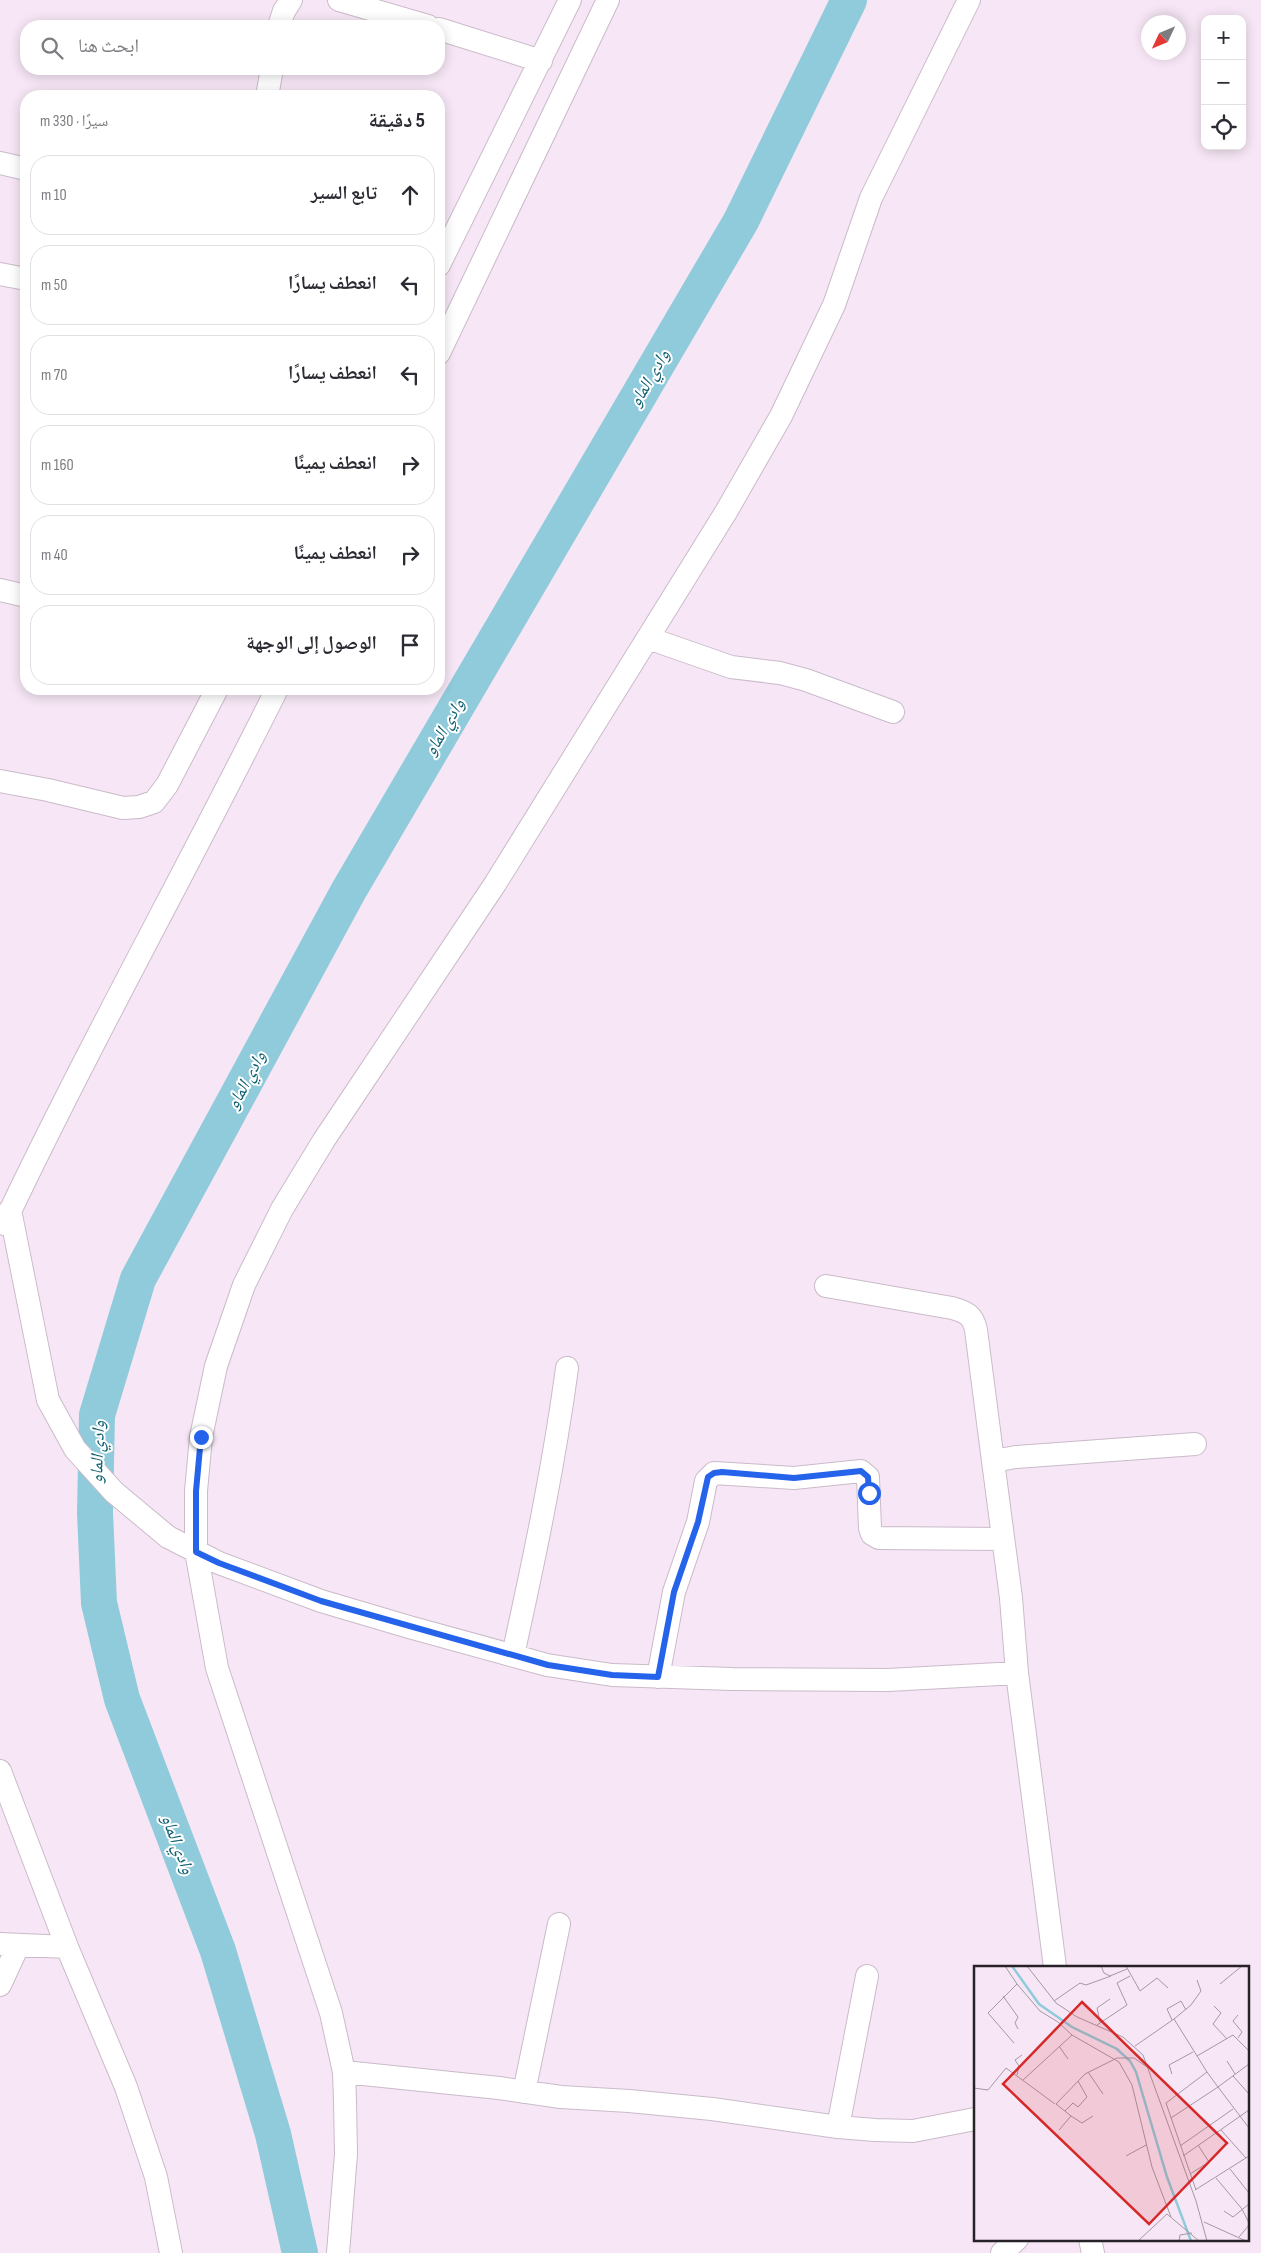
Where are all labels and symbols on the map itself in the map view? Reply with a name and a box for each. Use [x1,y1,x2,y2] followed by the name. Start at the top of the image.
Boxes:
[1141,15,1186,60] north arrow
[624,345,678,413] water label: وادي الماو
[419,694,473,762] water label: وادي الماو
[222,1047,274,1115] water label: وادي الماو
[86,1420,113,1485] water label: وادي الماو
[190,1426,213,1449] route end
[858,1482,881,1505] route start
[153,1810,199,1879] water label: وادي الماو
[974,1966,1248,2240] inset map

